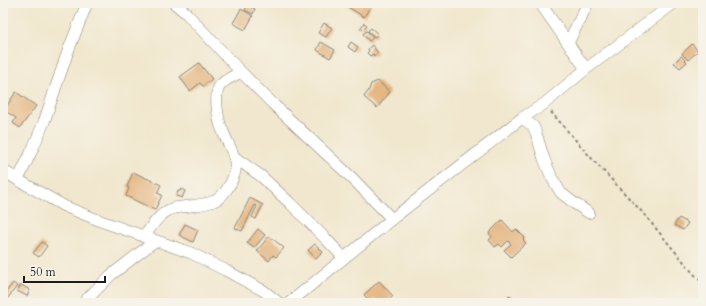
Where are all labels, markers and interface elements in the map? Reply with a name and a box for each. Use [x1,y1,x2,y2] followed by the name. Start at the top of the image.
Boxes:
[24,258,105,284] scale bar
[30,264,57,280] text: 50 m

